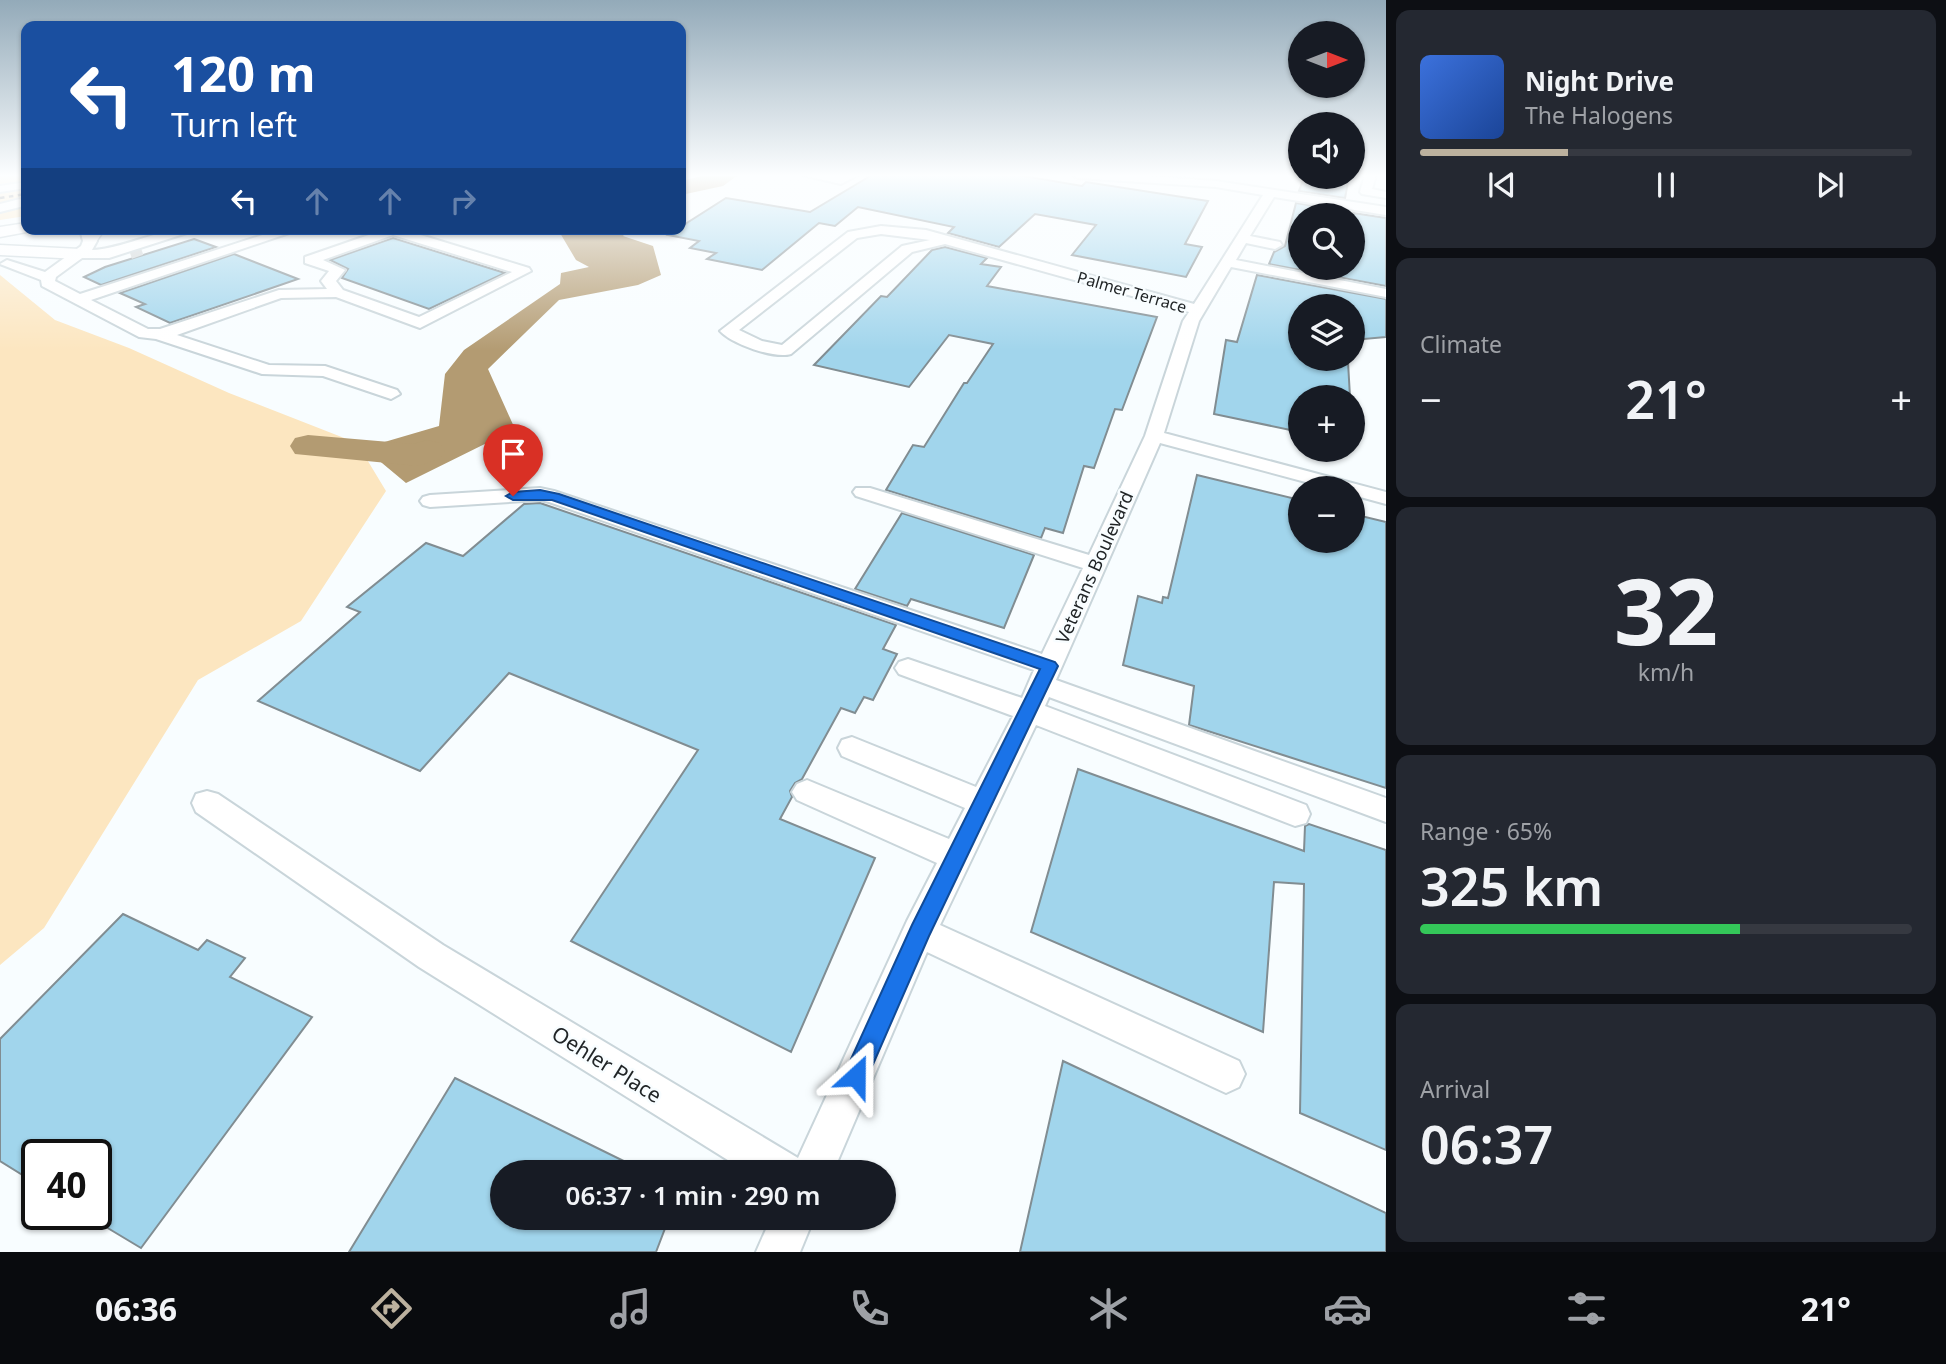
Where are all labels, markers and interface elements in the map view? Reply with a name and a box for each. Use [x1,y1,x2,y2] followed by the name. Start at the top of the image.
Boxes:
[1288,21,1365,98] north arrow
[1288,21,1365,553] map controls
[171,40,316,106] text: 120 m
[56,49,147,140] icon: left
[1525,63,1674,99] text: Night Drive
[1525,99,1673,131] text: The Halogens
[171,103,297,146] text: Turn left
[1288,112,1365,189] button: sound
[1483,166,1521,204] icon: previous
[1647,166,1685,204] icon: pause
[1811,166,1849,204] icon: next
[225,182,263,220] icon: left
[298,182,336,220] icon: ahead
[371,182,409,220] icon: ahead
[444,182,482,220] icon: right
[1288,203,1365,280] button: search
[1075,266,1189,318] street label: Palmer Terrace
[1288,294,1365,371] button: layers
[1420,328,1502,360] text: Climate
[1625,363,1707,434] text: 21°
[1420,373,1442,425] text: −
[1890,373,1912,425] text: +
[1288,385,1365,462] button: +
[483,424,543,496] pin
[494,435,532,473] icon: arrive
[1288,476,1365,553] button: −
[1050,487,1138,647] street label: Veterans Boulevard
[1614,548,1718,672] text: 32
[1638,656,1694,688] text: km/h
[1420,815,1552,847] text: Range · 65%
[1420,850,1603,921] text: 325 km
[547,1019,667,1109] street label: Oehler Place
[819,1039,893,1113] position arrow
[1420,1073,1490,1105] text: Arrival
[1420,1108,1553,1179] text: 06:37
[21,1139,112,1230] speed limit sign: 40
[566,1177,820,1213] text: 06:37 · 1 min · 290 m
[367,1284,416,1333] icon: directions
[606,1284,655,1333] icon: music
[845,1284,894,1333] icon: phone
[1084,1284,1133,1333] icon: climate
[1323,1284,1372,1333] icon: car
[1562,1284,1611,1333] icon: filters
[95,1287,177,1330] text: 06:36
[1801,1287,1851,1330] text: 21°

